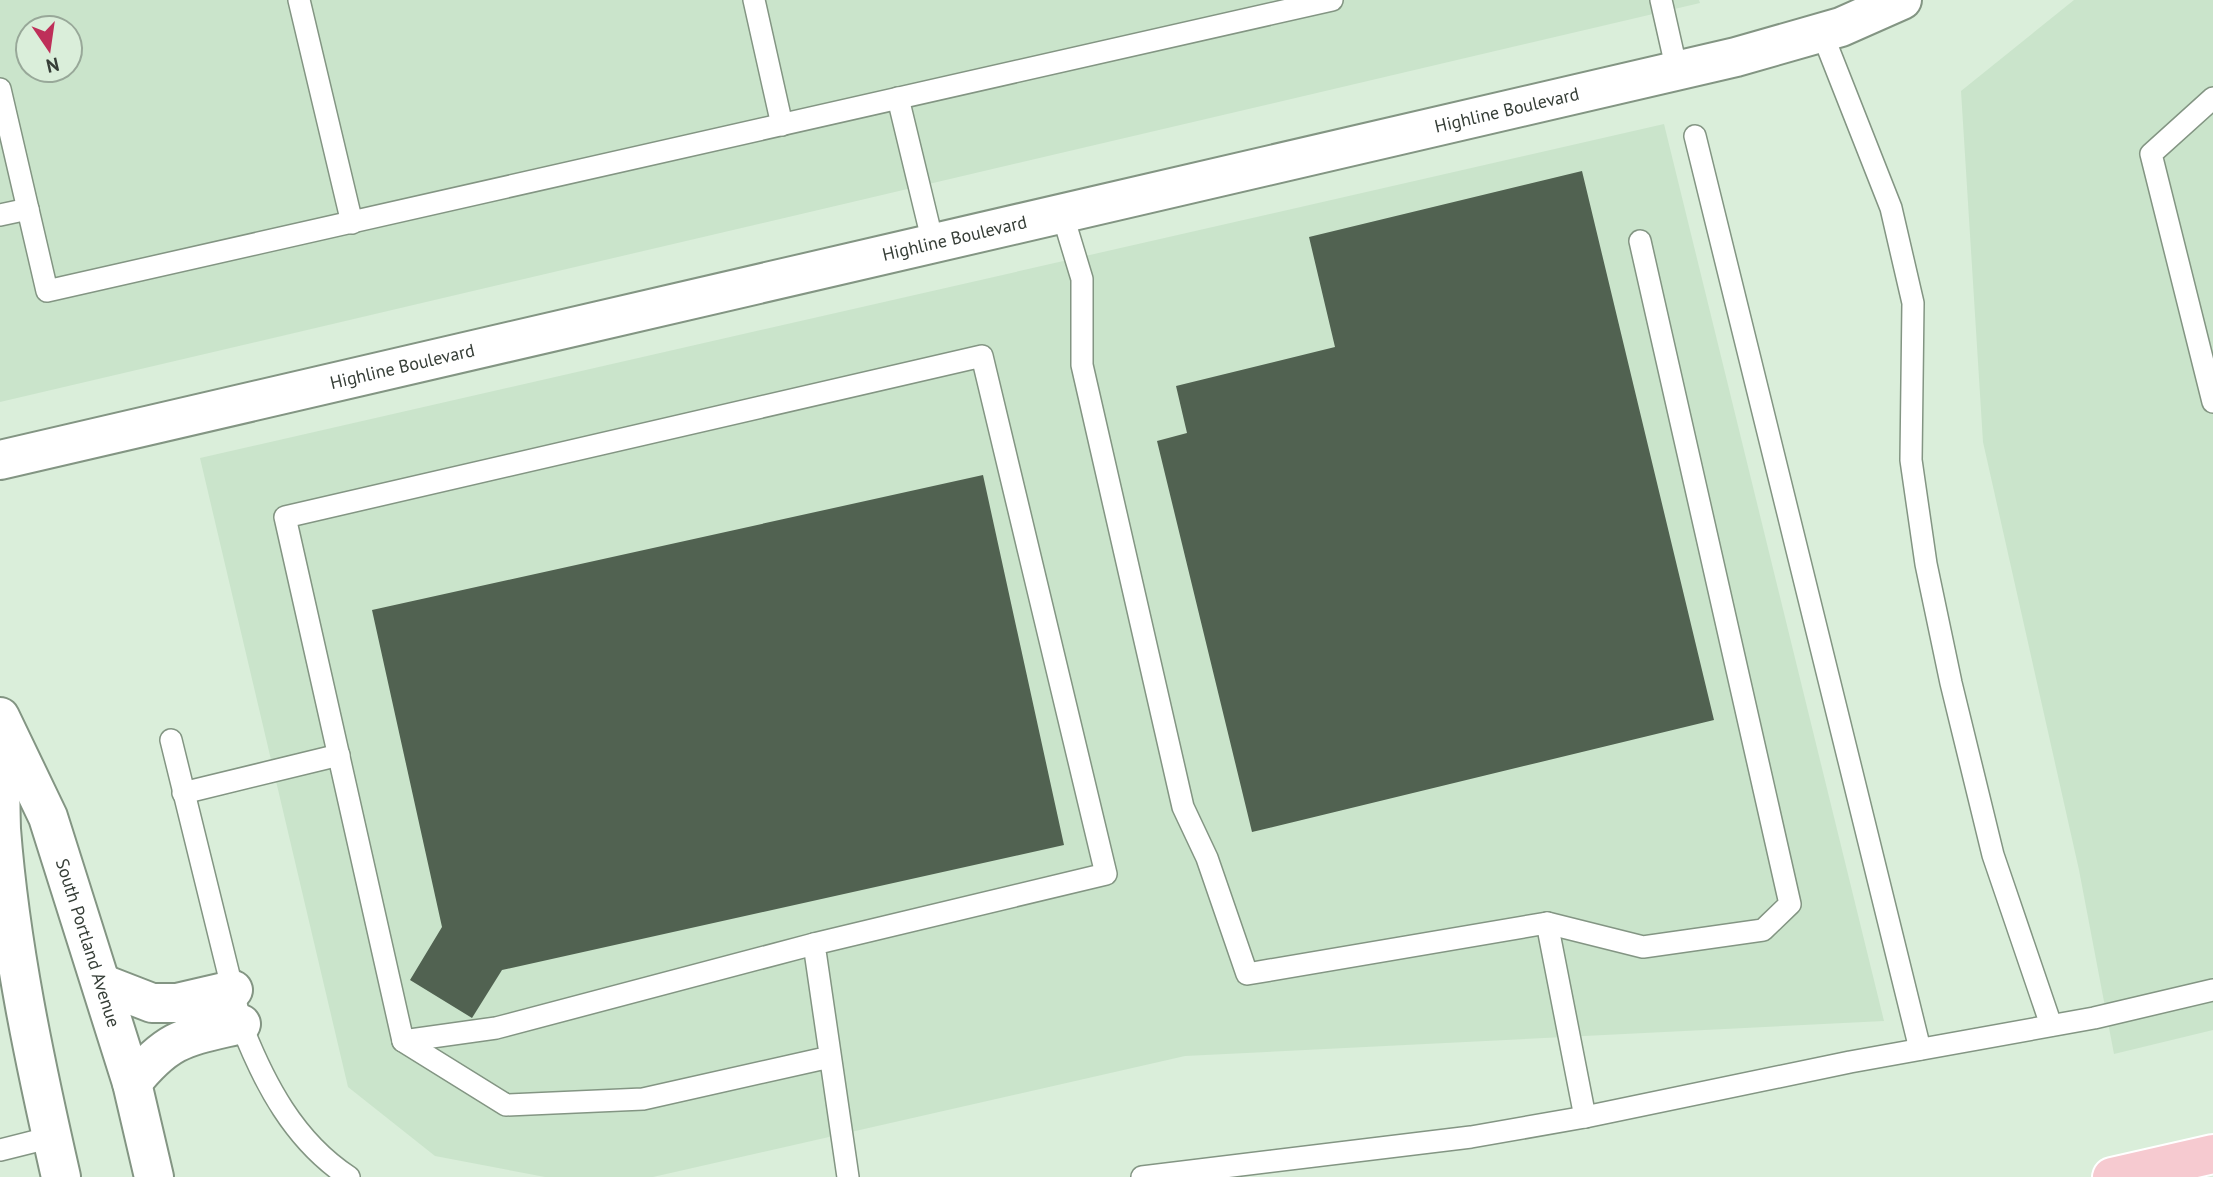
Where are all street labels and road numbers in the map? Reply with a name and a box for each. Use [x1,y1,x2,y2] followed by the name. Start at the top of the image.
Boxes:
[1432,82,1581,138] street label: Highline Boulevard
[880,210,1029,266] street label: Highline Boulevard
[328,338,477,394] street label: Highline Boulevard
[51,856,126,1030] street label: South Portland Avenue

